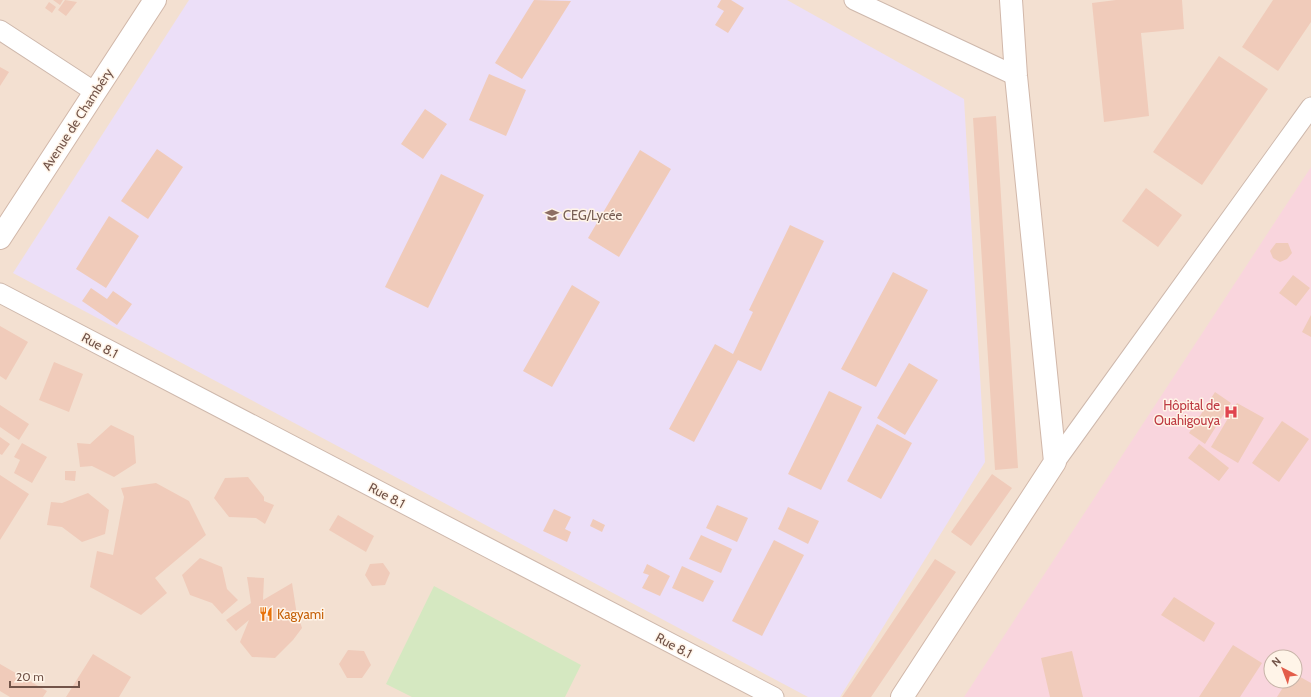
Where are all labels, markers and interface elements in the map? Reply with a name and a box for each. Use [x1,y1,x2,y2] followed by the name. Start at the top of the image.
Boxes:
[38,65,116,173] street label: Avenue de Chambéry
[544,207,560,223] school or university icon: CEG/Lycée
[563,207,622,223] place label: CEG/Lycée
[79,329,121,361] street label: Rue 8.1
[1154,397,1221,428] place label: Hôpital de Ouahigouya
[1223,404,1239,420] hospital icon: Hôpital de Ouahigouya
[366,479,408,511] street label: Rue 8.1
[258,606,274,622] restaurant icon: Kagyami
[277,606,324,622] place label: Kagyami
[653,629,695,661] street label: Rue 8.1
[1263,649,1303,689] north arrow
[1269,654,1284,669] text: N
[10,663,79,689] scale bar
[16,669,44,684] text: 20 m

